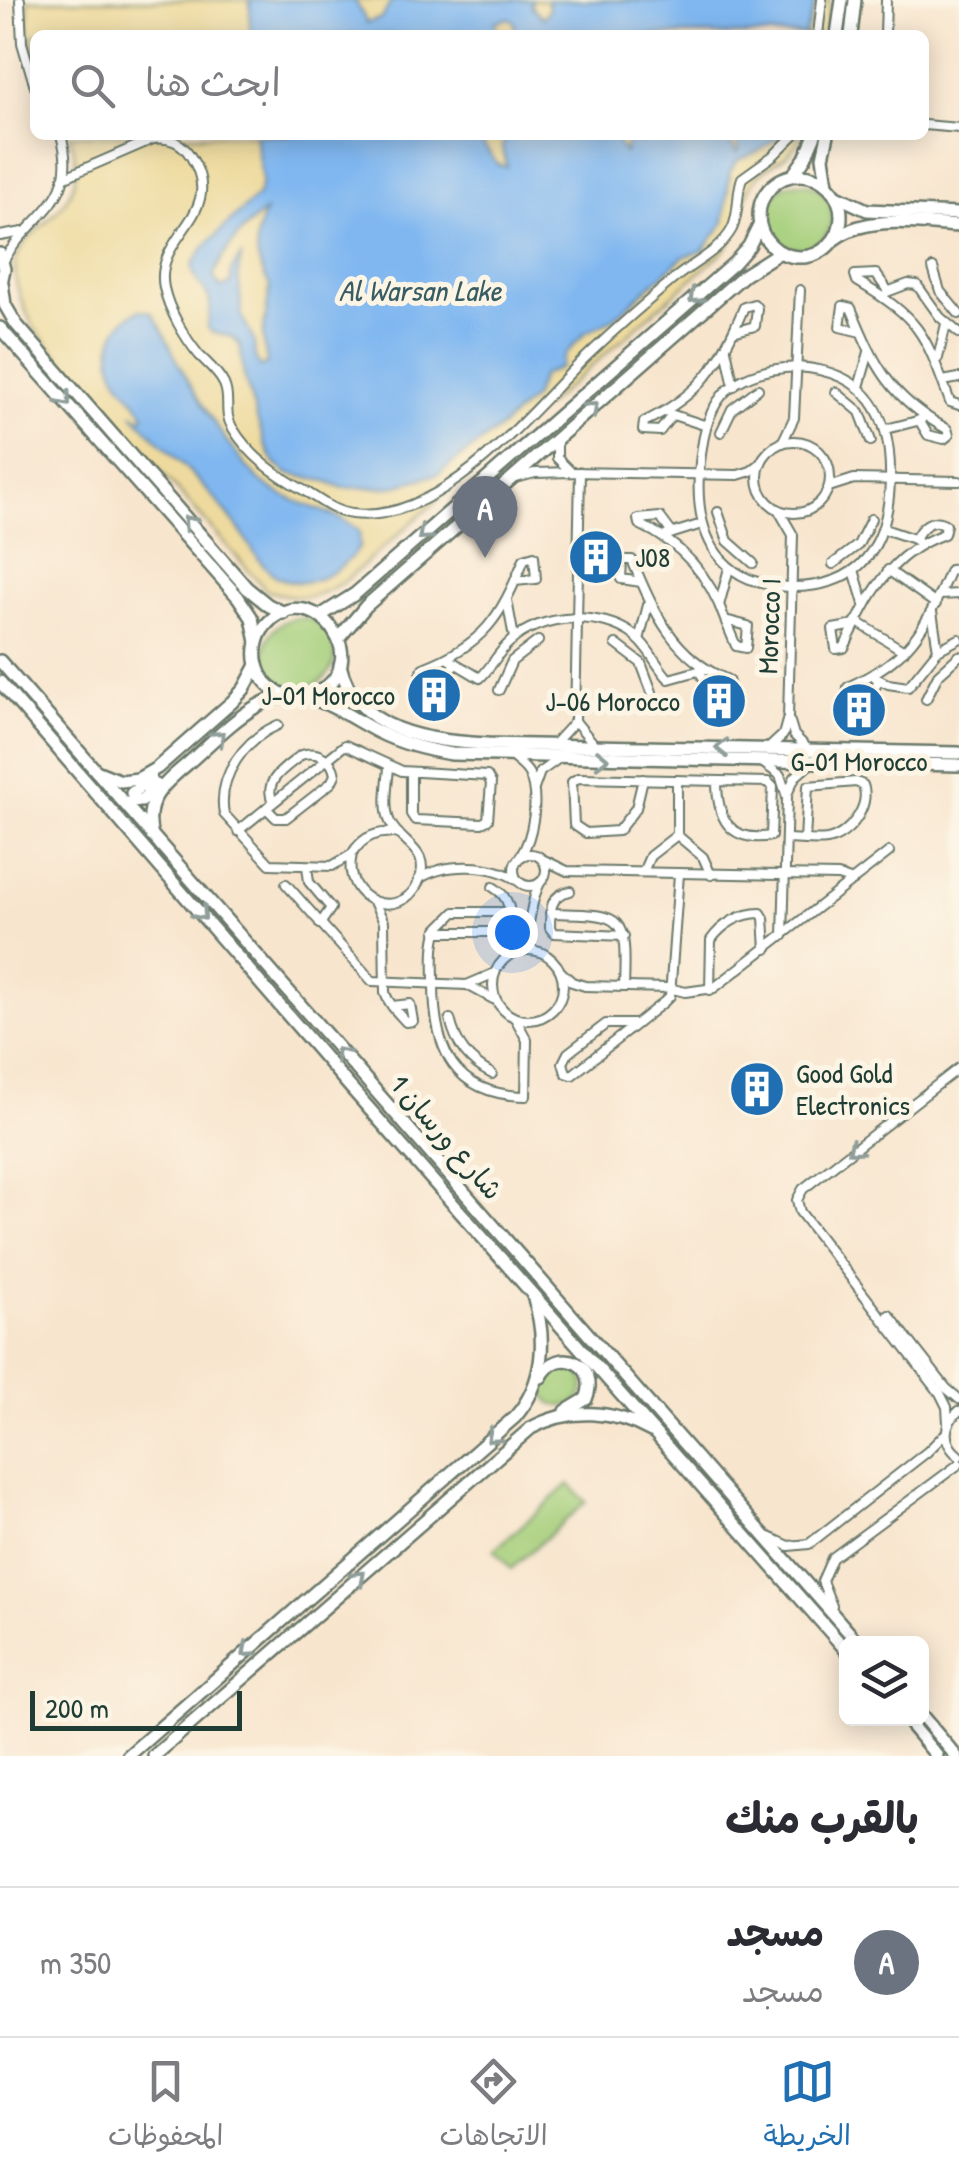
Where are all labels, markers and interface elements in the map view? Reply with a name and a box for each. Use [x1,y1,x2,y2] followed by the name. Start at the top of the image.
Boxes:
[30,30,929,140] search box
[145,56,281,108] text: ابحث هنا
[65,58,120,113] icon: search
[339,270,502,310] water label: Al Warsan Lake
[688,286,707,304] one-way arrow
[54,388,72,407] one-way arrow
[580,402,599,420] one-way arrow
[452,476,518,558] pin: A
[183,515,201,534] one-way arrow
[417,523,435,541] one-way arrow
[566,527,626,587] building icon: J08
[635,538,670,576] place label: J08
[748,577,790,675] street label: Morocco I
[404,665,464,725] building icon: J-01 Morocco
[689,671,749,731] building icon: J-06 Morocco
[261,676,395,714] place label: J-01 Morocco
[829,680,889,740] building icon: G-01 Morocco
[545,682,680,720] place label: J-06 Morocco
[208,730,226,748] one-way arrow
[713,738,729,759] one-way arrow
[791,742,927,780] place label: G-01 Morocco
[596,748,611,770] one-way arrow
[189,903,207,921] one-way arrow
[487,907,538,958] your location
[335,1048,353,1066] one-way arrow
[796,1054,910,1124] place label: Good Gold Electronics
[727,1059,787,1119] building icon: Good Gold Electronics
[381,1066,512,1208] street label: شارع ورسان 1
[847,1137,865,1154] one-way arrow
[486,1425,505,1443] one-way arrow
[347,1570,366,1588] one-way arrow
[839,1636,929,1726] map controls
[839,1636,929,1726] button: layers
[242,1639,260,1657] one-way arrow
[30,1686,242,1730] scale bar
[45,1689,109,1727] text: 200 m
[725,1789,919,1846] text: بالقرب منك
[727,1906,824,1958] text: مسجد
[40,1941,111,1984] text: 350 m
[879,1941,894,1984] text: A
[742,1969,824,2012] text: مسجد
[108,2054,223,2160] tab: المحفوظات
[439,2054,548,2160] tab: الاتجاهات
[764,2054,851,2160] tab: الخريطة

